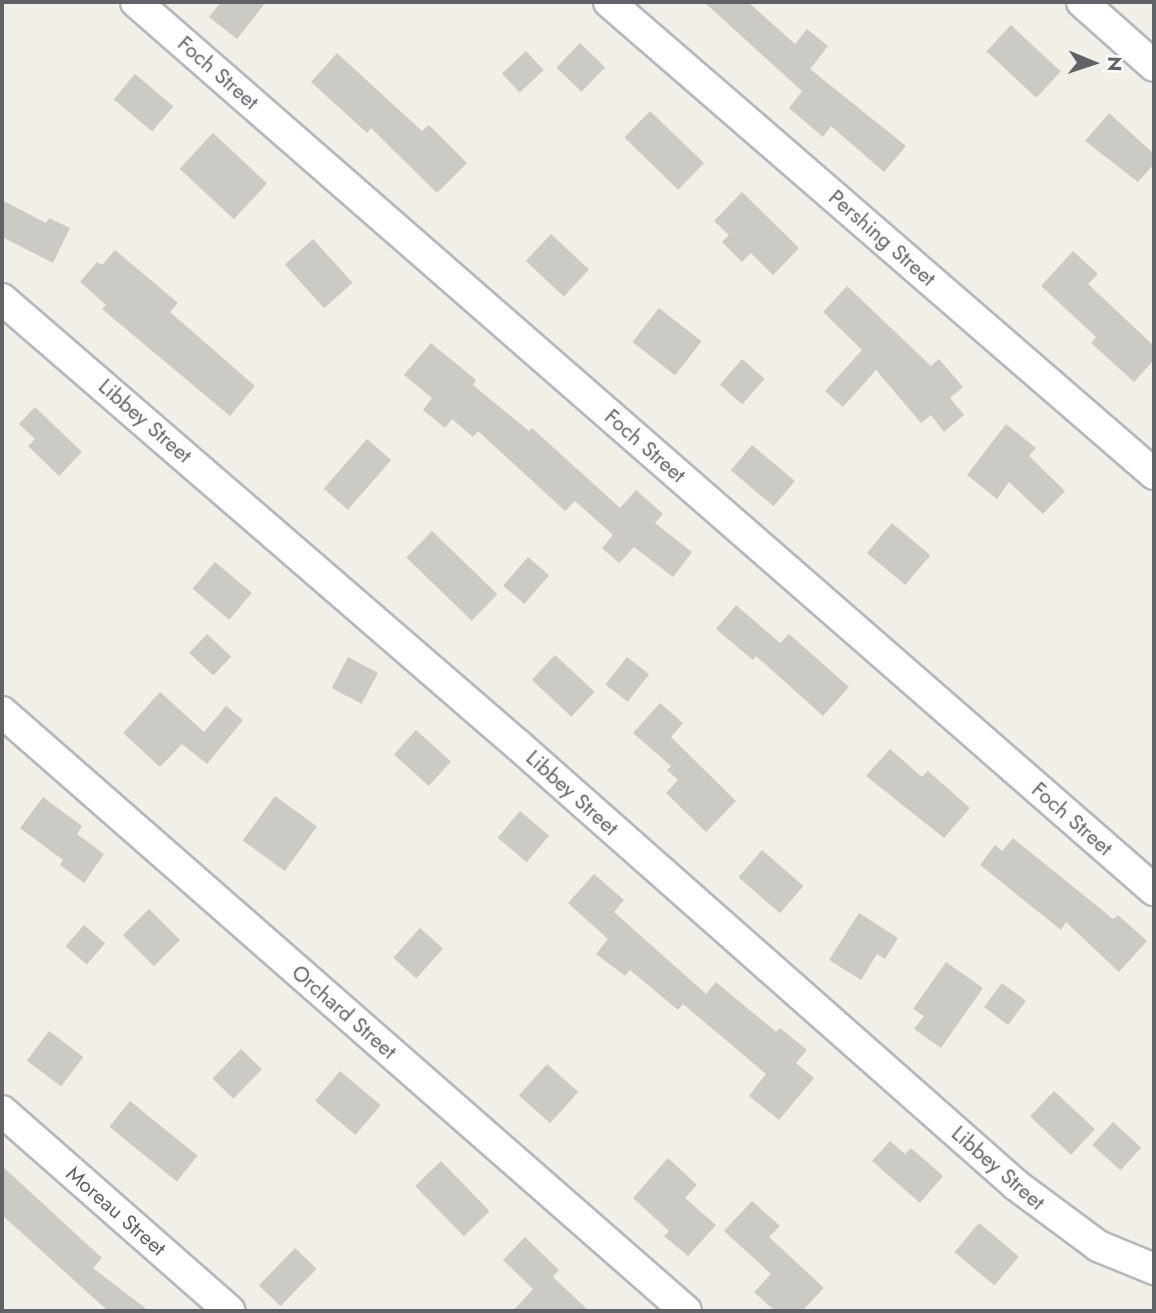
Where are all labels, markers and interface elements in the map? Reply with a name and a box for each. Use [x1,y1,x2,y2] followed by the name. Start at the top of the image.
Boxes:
[1058,28,1128,98] north arrow
[172,31,264,115] street label: Foch Street
[1101,56,1128,72] text: N
[823,185,941,291] street label: Pershing Street
[93,374,197,468] street label: Libbey Street
[599,404,691,488] street label: Foch Street
[521,745,623,841] street label: Libbey Street
[1026,777,1118,861] street label: Foch Street
[287,960,401,1064] street label: Orchard Street
[946,1121,1050,1215] street label: Libbey Street
[61,1161,171,1261] street label: Moreau Street

